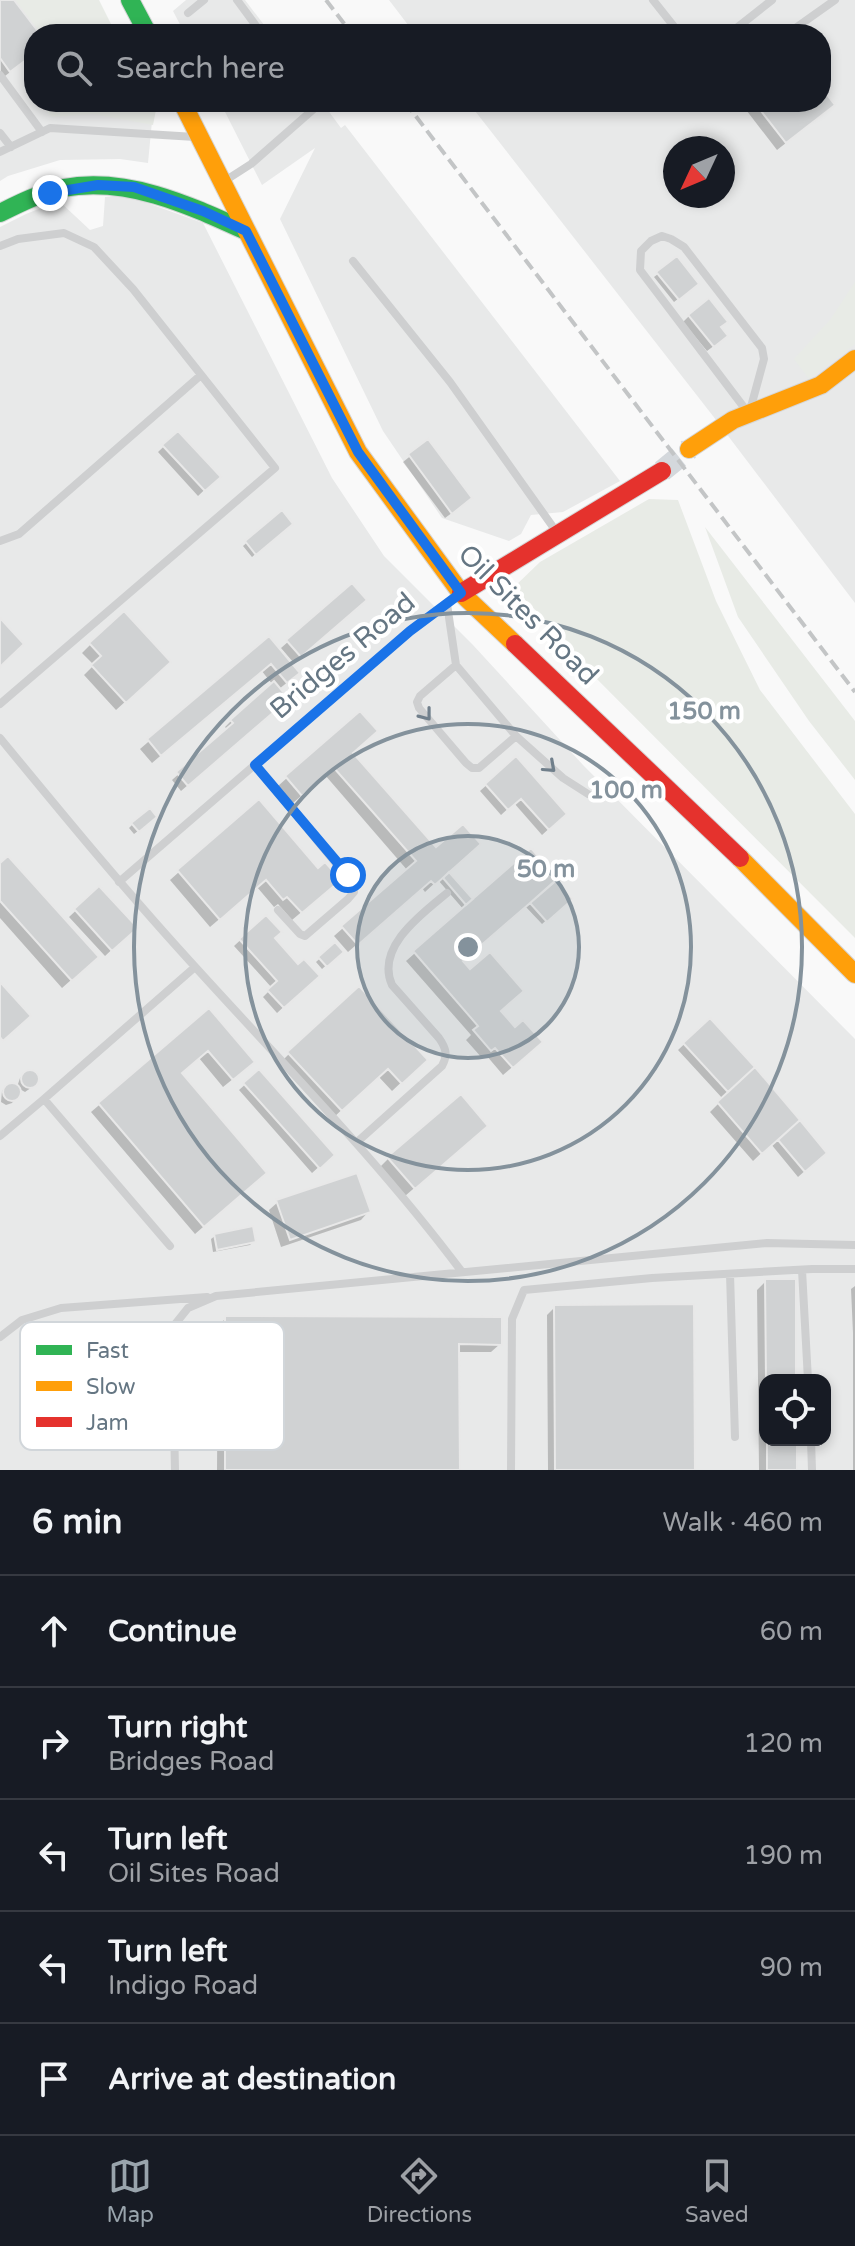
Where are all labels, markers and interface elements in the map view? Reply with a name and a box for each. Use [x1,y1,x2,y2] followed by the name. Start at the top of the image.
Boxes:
[24,24,831,112] search box
[52,46,96,90] icon: search
[116,50,285,87] text: Search here
[663,136,735,208] north arrow
[32,175,68,211] route end
[451,537,606,692] street label: Oil Sites Road
[263,585,422,726] street label: Bridges Road
[667,697,741,726] text: 150 m
[416,706,430,721] one-way arrow
[541,757,556,771] one-way arrow
[589,776,663,805] text: 100 m
[517,855,575,884] text: 50 m
[330,857,366,893] route start
[454,933,482,961] centre of rings
[20,1322,284,1450] legend
[86,1338,129,1364] text: Fast
[86,1374,136,1400] text: Slow
[759,1374,831,1446] map controls
[759,1374,831,1446] button: locate
[86,1410,129,1436] text: Jam
[32,1502,123,1543] text: 6 min
[663,1507,823,1538] text: Walk · 460 m
[32,1609,76,1653] icon: ahead
[108,1613,237,1650] text: Continue
[760,1616,823,1647] text: 60 m
[108,1709,248,1746] text: Turn right
[32,1721,76,1765] icon: right
[743,1728,823,1759] text: 120 m
[108,1746,274,1777] text: Bridges Road
[108,1821,227,1858] text: Turn left
[32,1833,76,1877] icon: left
[743,1840,823,1871] text: 190 m
[108,1858,280,1889] text: Oil Sites Road
[108,1933,227,1970] text: Turn left
[32,1945,76,1989] icon: left
[760,1952,823,1983] text: 90 m
[108,1970,258,2001] text: Indigo Road
[32,2057,76,2101] icon: arrive
[108,2061,396,2098] text: Arrive at destination
[106,2154,154,2228] tab: Map
[367,2154,472,2228] tab: Directions
[685,2154,749,2228] tab: Saved

